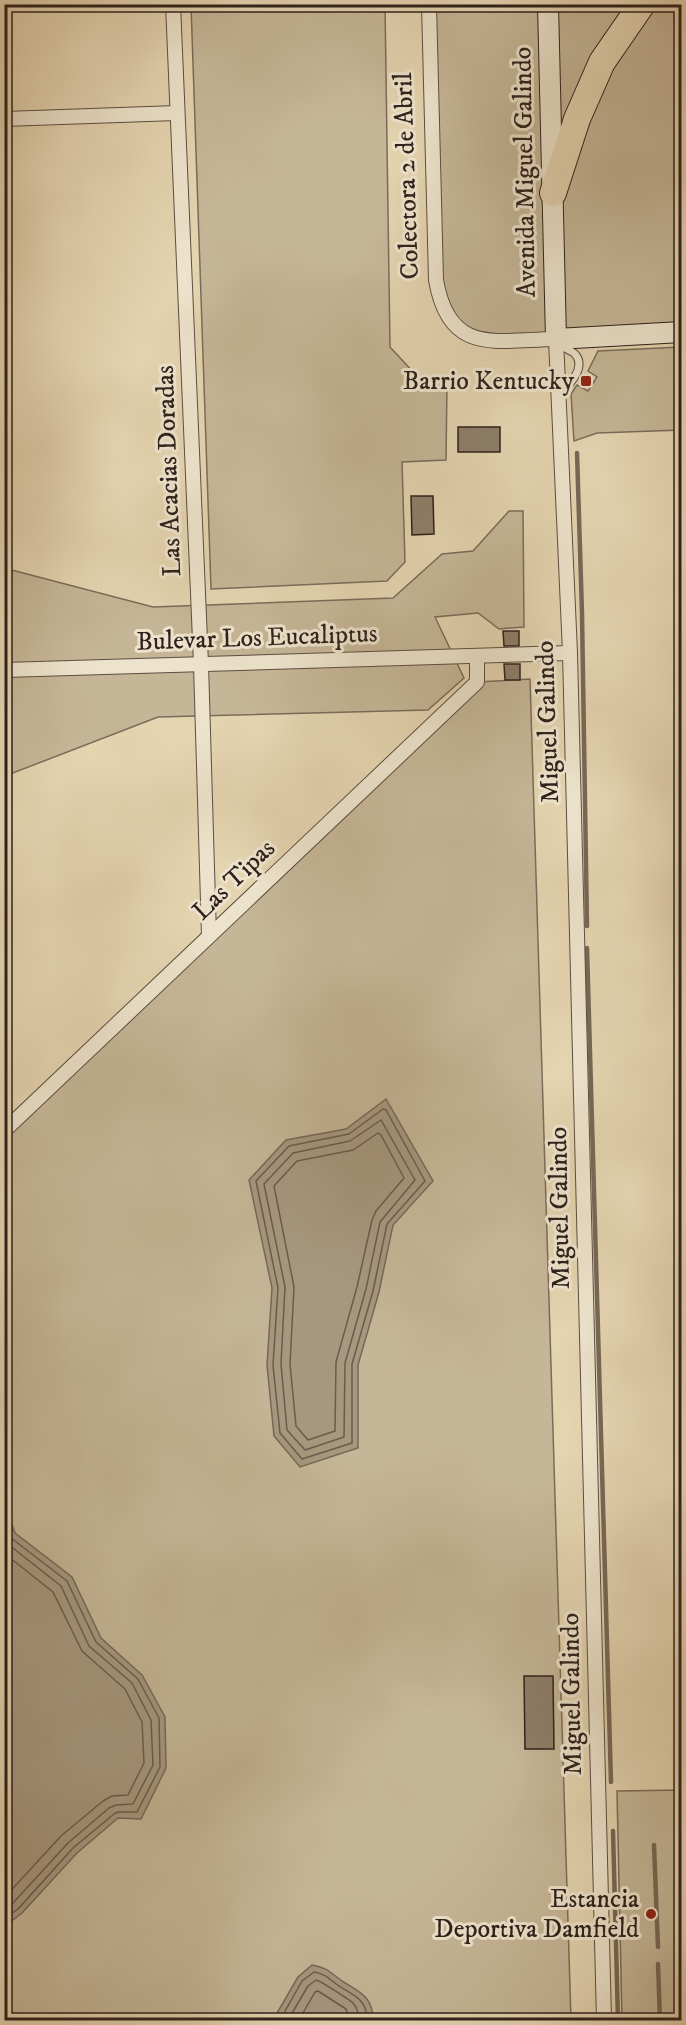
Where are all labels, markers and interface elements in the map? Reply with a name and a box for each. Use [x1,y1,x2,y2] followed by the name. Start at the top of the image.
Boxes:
[506,46,544,298] street label: Avenida Miguel Galindo
[387,72,427,280] street label: Colectora 2 de Abril
[149,365,189,577] street label: Las Acacias Doradas
[403,365,575,398] place label: Barrio Kentucky
[579,374,593,388] marker: Barrio Kentucky
[136,617,378,659] street label: Bulevar Los Eucaliptus
[529,640,567,804] street label: Miguel Galindo
[185,832,283,928] street label: Las Tipas
[542,1126,578,1290] street label: Miguel Galindo
[554,1612,590,1776] street label: Miguel Galindo
[434,1883,639,1946] place label: Estancia Deportiva Damfield
[644,1907,658,1921] marker: Estancia Deportiva Damfield

